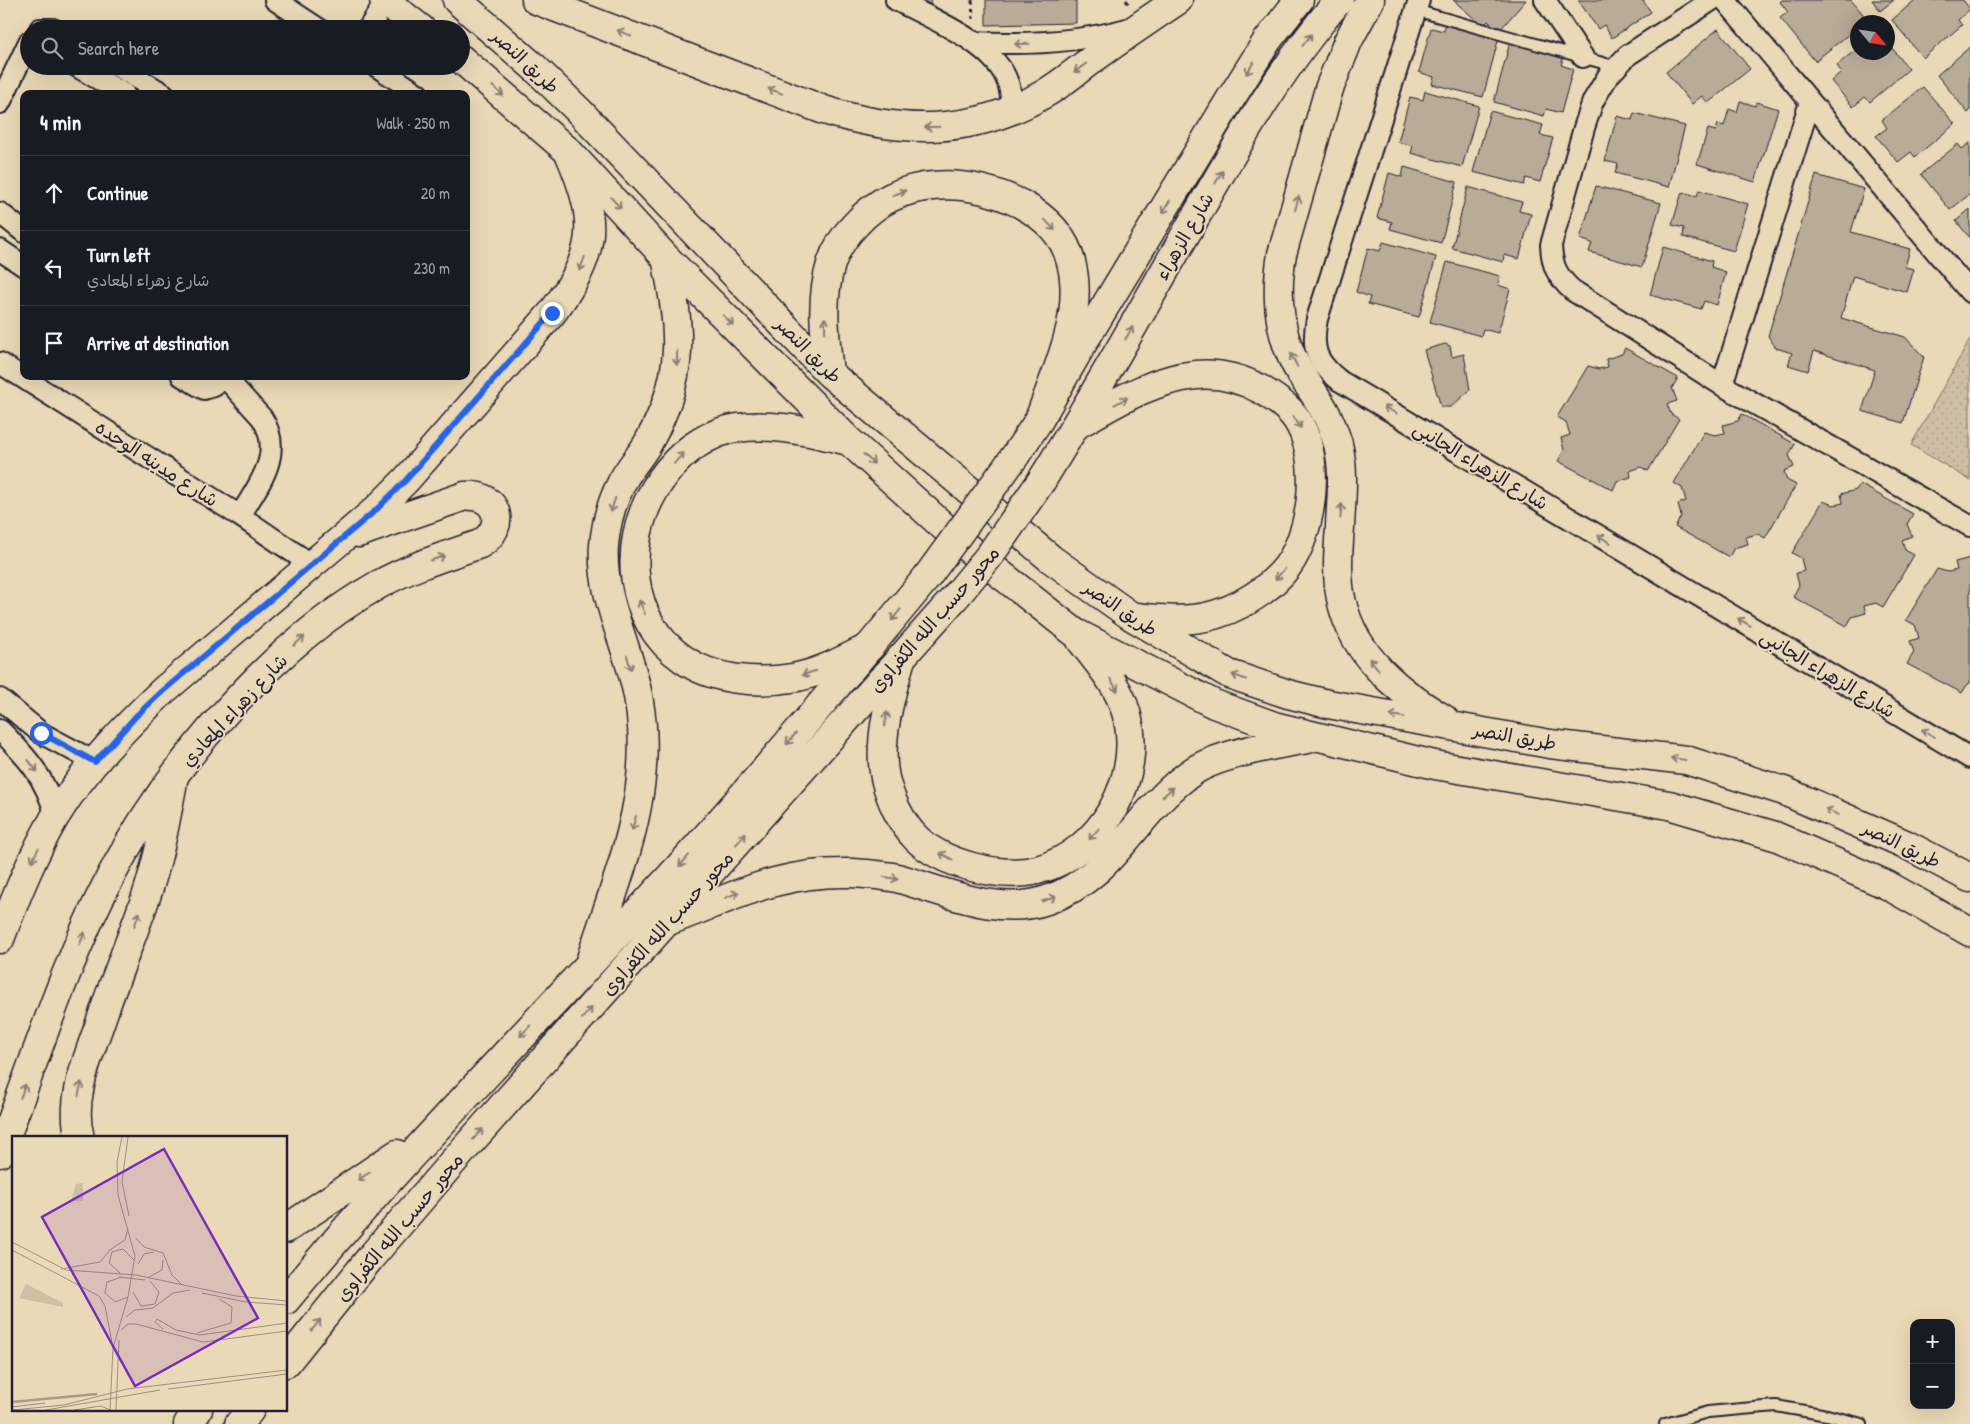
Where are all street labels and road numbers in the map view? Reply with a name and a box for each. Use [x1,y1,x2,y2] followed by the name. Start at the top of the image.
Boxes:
[485,22,566,99] street label: طريق النصر
[1149,188,1220,285] street label: شارع الزهراء
[769,310,848,389] street label: طريق النصر
[90,414,223,513] street label: شارع مدينه الوحده
[1408,414,1553,516] street label: شارع الزهراء الجانبى
[863,540,1005,698] street label: محور حسب الله الكفراوى
[1077,573,1163,642] street label: طريق النصر
[1755,622,1900,724] street label: شارع الزهراء الجانبى
[175,648,295,773] street label: شارع زهراء المعادي
[1469,716,1559,756] street label: طريق النصر
[1857,813,1945,874] street label: طريق النصر
[595,845,739,1001] street label: محور حسب الله الكفراوى
[329,1147,469,1307] street label: محور حسب الله الكفراوى

